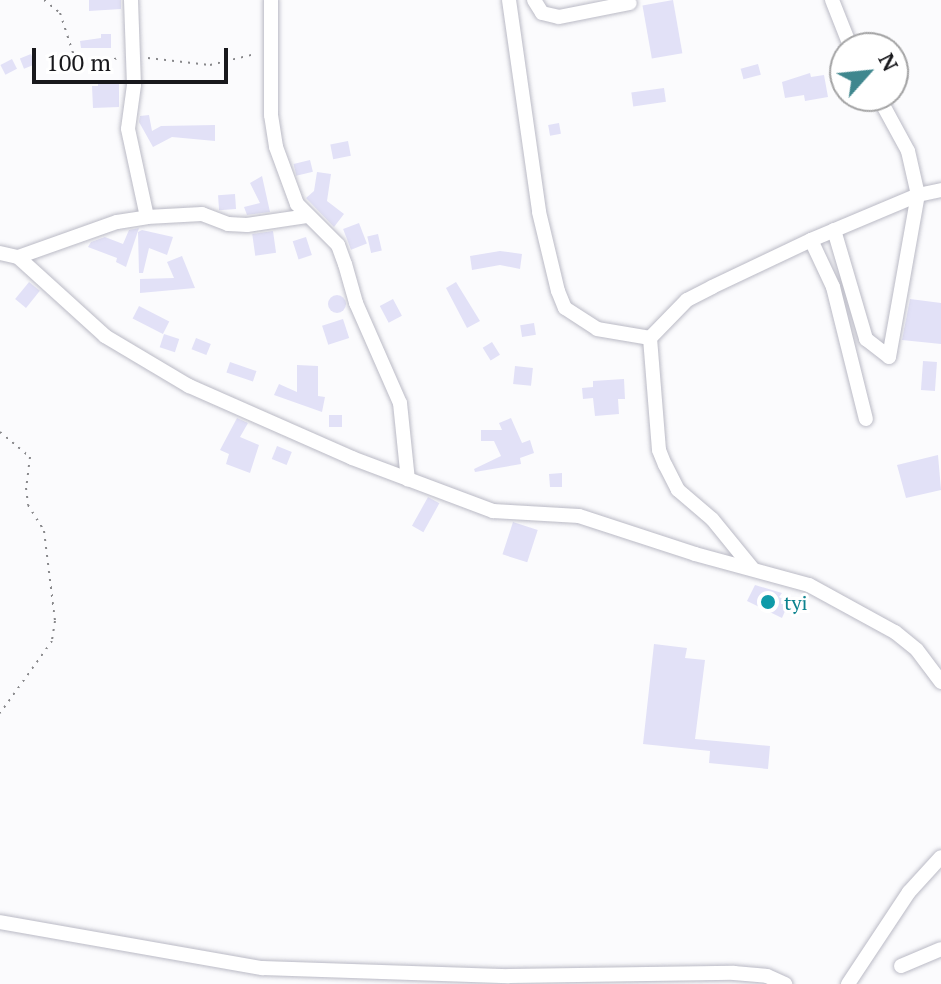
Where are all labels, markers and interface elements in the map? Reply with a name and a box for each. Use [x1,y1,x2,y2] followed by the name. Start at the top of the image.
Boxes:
[36,32,232,82] scale bar
[829,32,909,112] north arrow
[46,46,111,78] text: 100 m
[872,48,906,76] text: N
[784,590,808,614] place label: tyi
[759,593,777,611] marker: tyi

